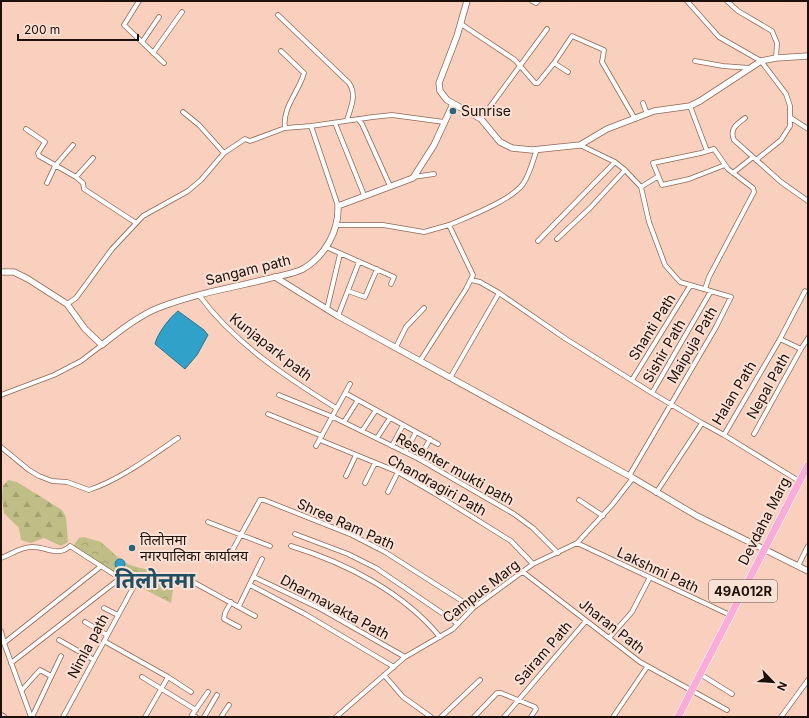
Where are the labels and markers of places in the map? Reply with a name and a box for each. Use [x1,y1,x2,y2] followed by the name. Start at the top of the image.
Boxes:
[461,102,511,119] place label: Sunrise
[448,106,458,116] marker: Sunrise
[140,531,249,564] place label: तिलोत्तमा नगरपालिका कार्यालय
[127,543,137,553] marker: तिलोत्तमा नगरपालिका कार्यालय

